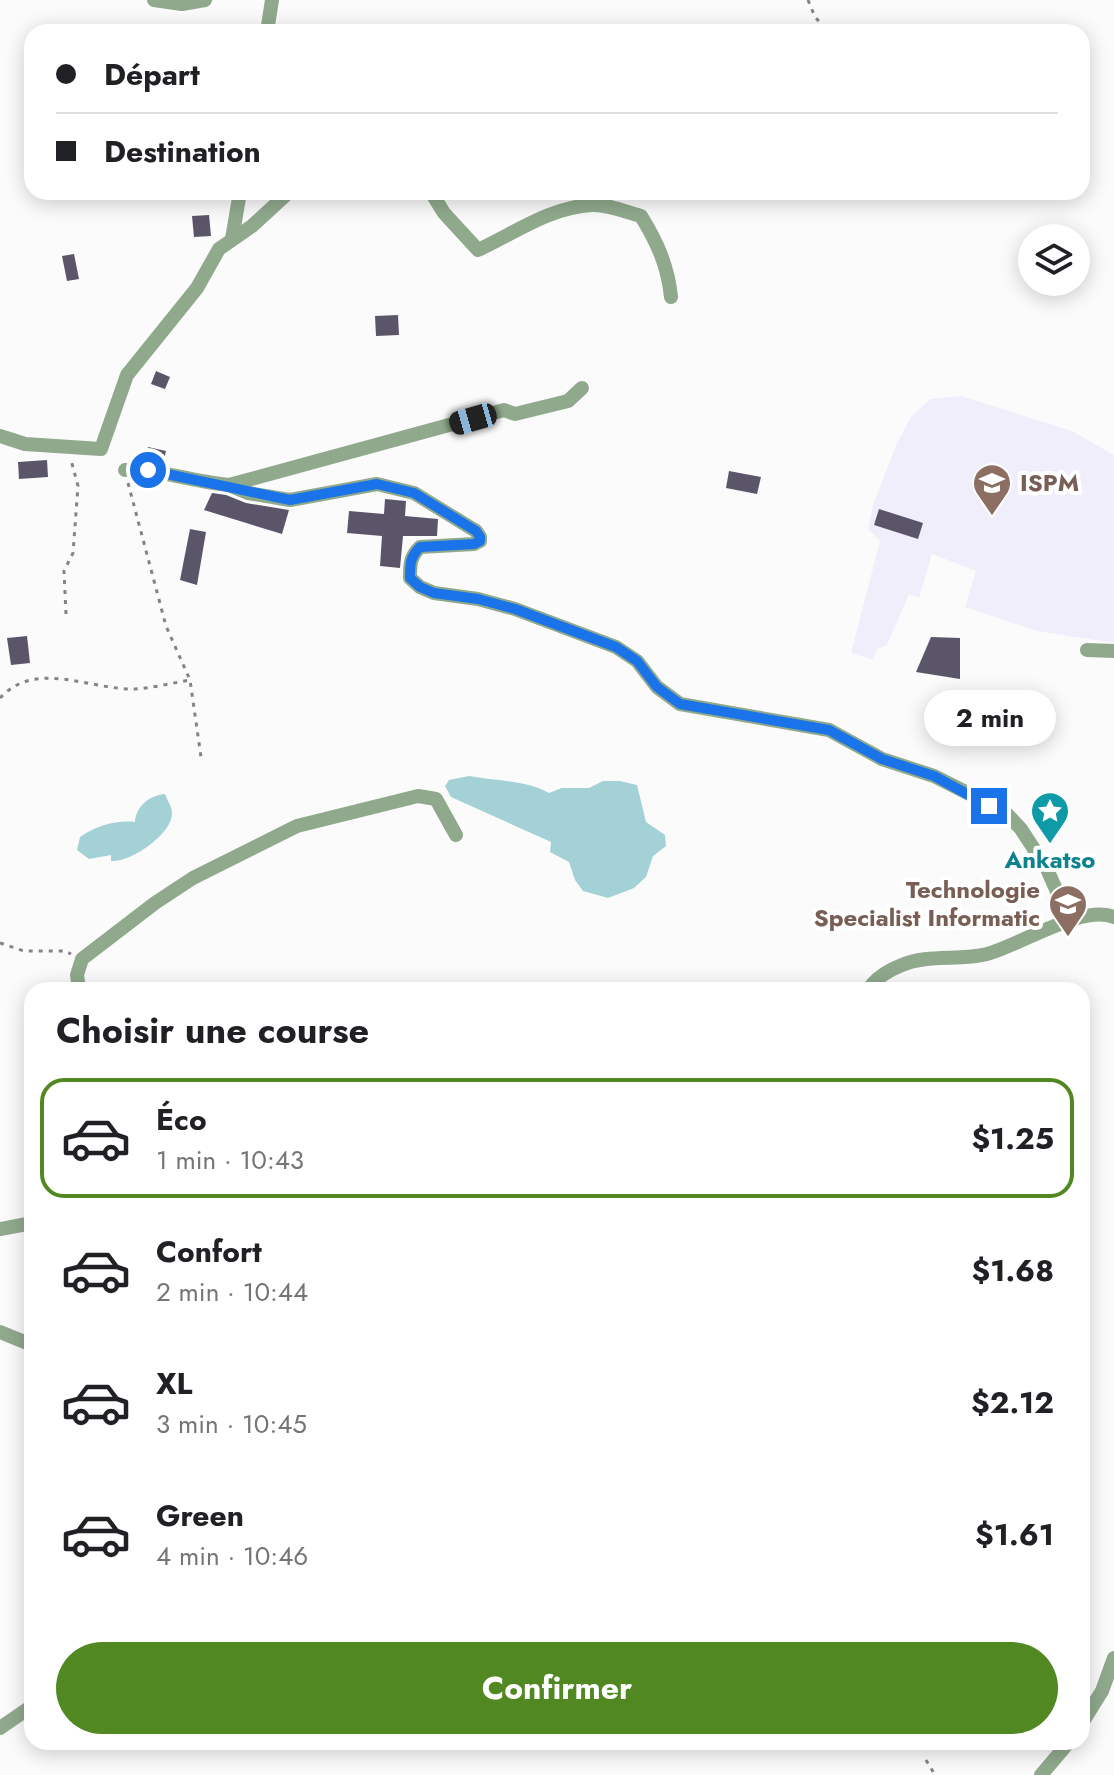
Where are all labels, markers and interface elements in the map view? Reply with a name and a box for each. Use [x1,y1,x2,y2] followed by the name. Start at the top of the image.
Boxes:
[104,53,200,96] text: Départ
[104,130,261,173] text: Destination
[1018,224,1090,296] map controls
[1018,224,1090,296] button: layers
[447,401,499,437] car
[130,452,166,488] route start
[971,462,1013,517] school or university icon: ISPM
[1020,465,1079,500] place label: ISPM
[923,690,1055,746] callout: 2 min
[956,699,1024,737] text: 2 min
[971,788,1007,824] route end
[1029,790,1071,845] place icon: Ankatso
[1004,842,1095,877] place label: Ankatso
[814,872,1040,935] place label: Technologie Specialist Informatic
[1047,883,1089,938] school or university icon: Technologie Specialist Informatic
[56,1004,369,1056] text: Choisir une course
[156,1098,207,1141] text: Éco
[60,1102,132,1174] icon: car
[971,1117,1054,1160] text: $1.25
[156,1141,304,1179] text: 1 min · 10:43
[156,1230,262,1273] text: Confort
[60,1234,132,1306] icon: car
[972,1249,1054,1292] text: $1.68
[156,1273,308,1311] text: 2 min · 10:44
[156,1362,192,1405] text: XL
[60,1366,132,1438] icon: car
[971,1381,1054,1424] text: $2.12
[156,1405,307,1443] text: 3 min · 10:45
[156,1494,244,1537] text: Green
[60,1498,132,1570] icon: car
[975,1513,1054,1556] text: $1.61
[156,1537,308,1575] text: 4 min · 10:46
[56,1642,1058,1734] button: Confirmer

